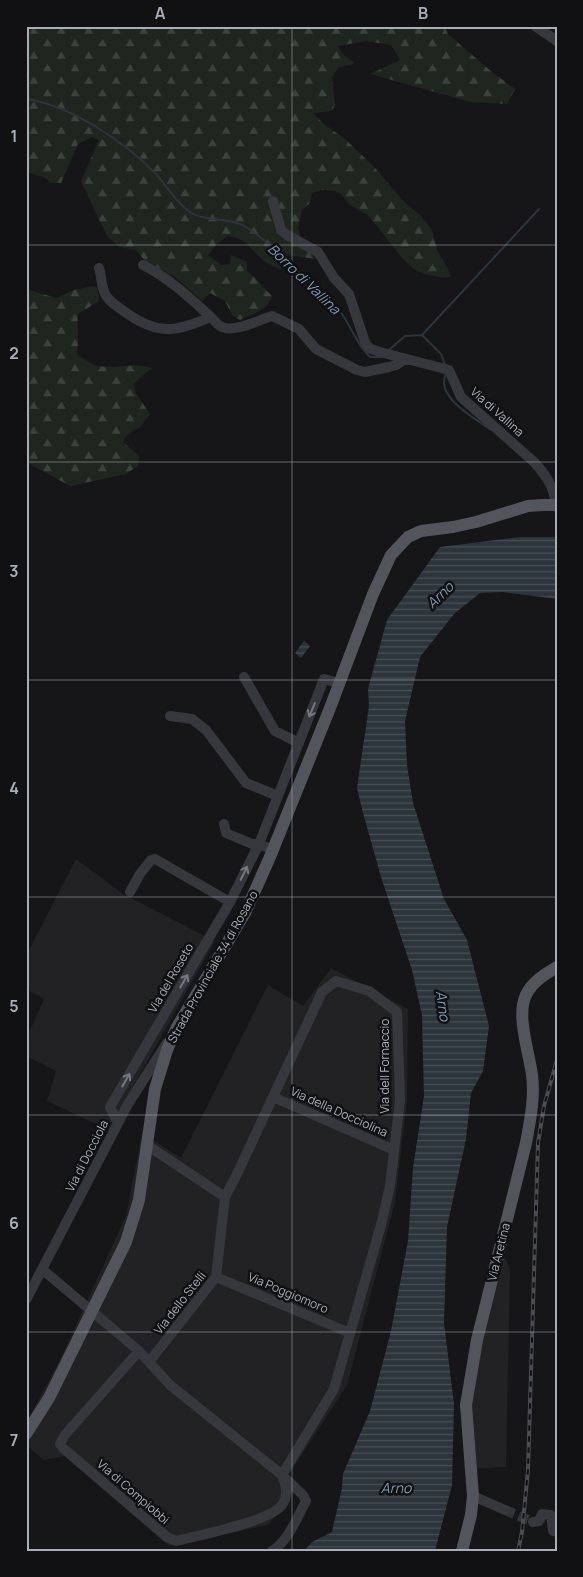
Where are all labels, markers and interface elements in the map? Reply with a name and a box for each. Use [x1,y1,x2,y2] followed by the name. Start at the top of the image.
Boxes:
[155,2,166,24] text: A
[418,2,428,24] text: B
[10,125,18,147] text: 1
[264,239,346,319] water label: Borro di Vallina
[9,342,19,364] text: 2
[467,383,528,440] street label: Via di Vallina
[9,560,19,582] text: 3
[422,577,458,612] water label: Arno
[307,702,316,717] one-way arrow
[9,777,19,799] text: 4
[240,866,249,881] one-way arrow
[163,888,262,1046] street label: Strada Provinciale 34 di Rosano
[144,940,197,1016] street label: Via del Roseto
[179,975,189,989] one-way arrow
[432,990,455,1023] water label: Arno
[9,995,19,1017] text: 5
[376,1019,393,1113] street label: Via dell Fornaccio
[121,1074,131,1088] one-way arrow
[288,1082,391,1141] street label: Via della Docciolina
[61,1117,112,1195] street label: Via di Docciola
[9,1212,19,1234] text: 6
[483,1221,514,1283] street label: Via Aretina
[150,1268,210,1338] street label: Via dello Stelli
[245,1268,331,1317] street label: Via Poggiomoro
[10,1429,18,1451] text: 7
[93,1455,173,1528] street label: Via di Compiobbi
[381,1478,412,1497] water label: Arno

